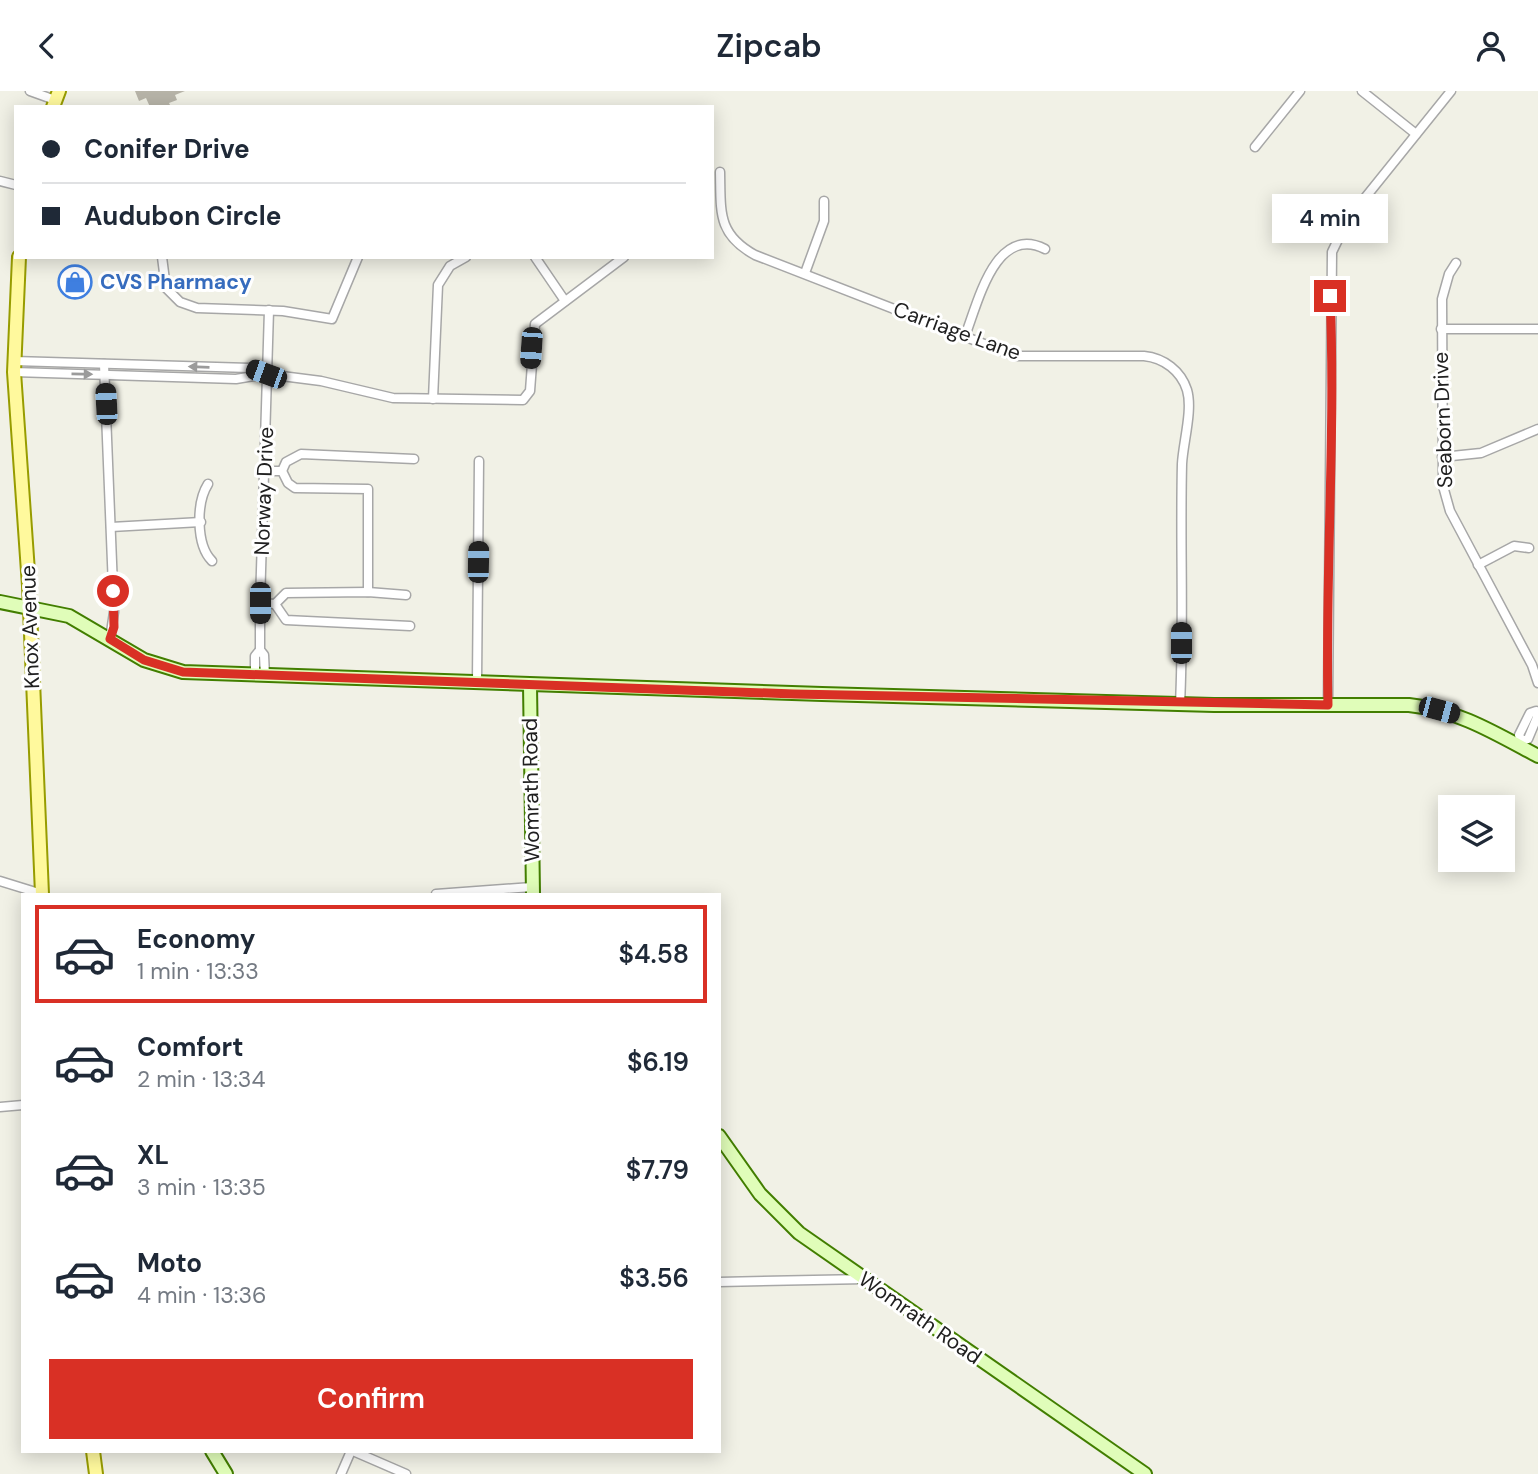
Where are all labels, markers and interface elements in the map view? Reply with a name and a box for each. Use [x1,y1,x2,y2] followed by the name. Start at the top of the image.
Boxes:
[716,25,822,67] text: Zipcab
[28,27,66,65] icon: back
[1472,27,1510,65] icon: person
[84,132,250,166] text: Conifer Drive
[1272,195,1388,243] callout: 4 min
[84,199,281,233] text: Audubon Circle
[1299,203,1361,233] text: 4 min
[56,263,94,301] shop icon: CVS Pharmacy
[100,268,252,296] place label: CVS Pharmacy
[1314,280,1346,312] route end
[889,295,1025,367] street label: Carriage Lane
[520,326,543,370] car
[1427,351,1459,489] street label: Seaborn Drive
[243,357,290,391] car
[188,361,210,373] one-way arrow
[71,369,93,380] one-way arrow
[95,382,118,426] car
[248,426,280,556] street label: Norway Drive
[468,541,489,583] car
[14,565,46,689] street label: Knox Avenue
[97,575,129,607] route start
[250,582,271,624] car
[1171,622,1192,664] car
[1416,694,1463,726] car
[516,718,546,862] street label: Womrath Road
[1438,795,1515,872] map controls
[1438,795,1515,872] button: layers
[137,922,255,956] text: Economy
[53,923,116,986] icon: car
[618,937,689,971] text: $4.58
[137,956,259,986] text: 1 min · 13:33
[137,1030,243,1064] text: Comfort
[53,1031,116,1094] icon: car
[627,1045,689,1079] text: $6.19
[137,1064,265,1094] text: 2 min · 13:34
[137,1138,169,1172] text: XL
[53,1139,116,1202] icon: car
[626,1153,689,1187] text: $7.79
[137,1172,266,1202] text: 3 min · 13:35
[137,1246,202,1280] text: Moto
[53,1247,116,1310] icon: car
[619,1261,689,1295] text: $3.56
[853,1265,987,1371] street label: Womrath Road
[137,1280,267,1310] text: 4 min · 13:36
[49,1359,693,1439] button: Confirm

